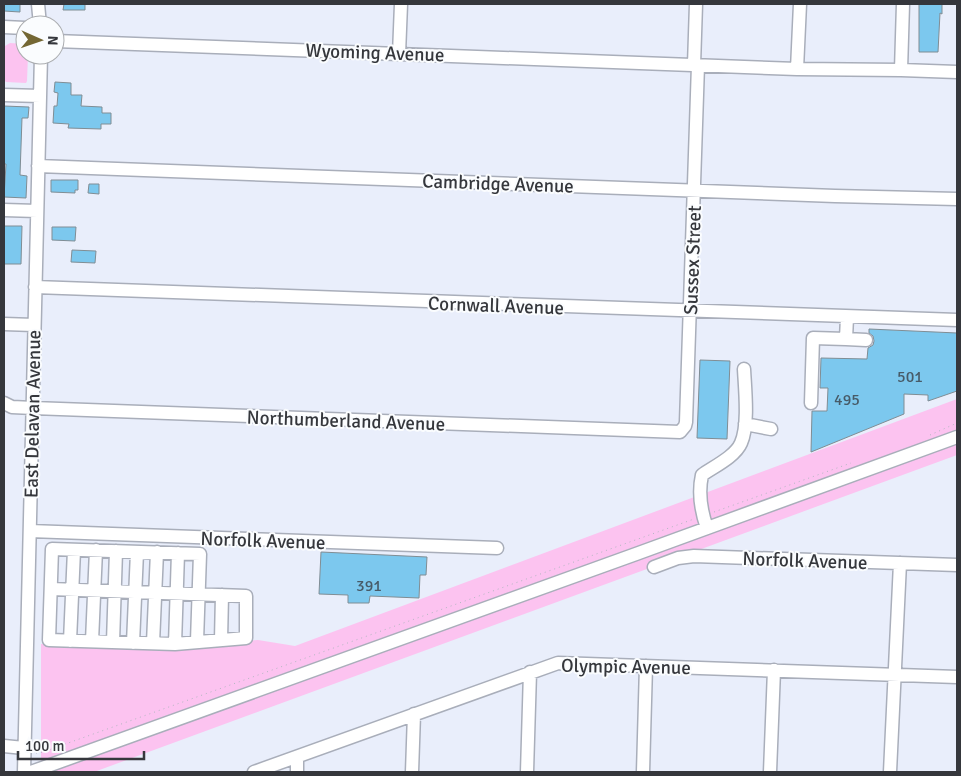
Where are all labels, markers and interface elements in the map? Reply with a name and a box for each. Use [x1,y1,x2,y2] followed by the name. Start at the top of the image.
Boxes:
[15,15,65,65] north arrow
[44,35,61,46] text: N
[305,39,445,67] street label: Wyoming Avenue
[422,169,574,199] street label: Cambridge Avenue
[679,205,707,315] street label: Sussex Street
[428,292,564,320] street label: Cornwall Avenue
[20,330,46,498] street label: East Delavan Avenue
[897,367,923,387] house number: 501
[834,390,860,410] house number: 495
[246,406,446,436] street label: Northumberland Avenue
[200,527,326,555] street label: Norfolk Avenue
[742,547,868,575] street label: Norfolk Avenue
[356,576,382,596] house number: 391
[561,654,691,680] street label: Olympic Avenue
[18,728,144,760] scale bar
[25,737,65,755] text: 100 m

